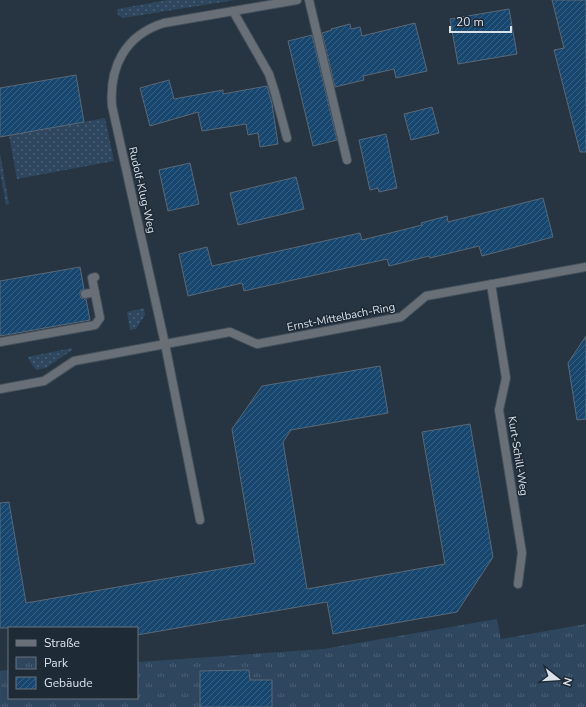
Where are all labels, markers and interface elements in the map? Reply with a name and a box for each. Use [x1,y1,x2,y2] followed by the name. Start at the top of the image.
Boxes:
[450,8,511,34] scale bar
[456,14,484,30] text: 20 m
[125,145,159,235] street label: Rudolf-Klug-Weg
[286,299,396,335] street label: Ernst-Mittelbach-Ring
[504,415,532,497] street label: Kurt-Schill-Weg
[8,627,138,699] legend
[44,635,80,651] text: Straße
[44,655,69,671] text: Park
[538,659,578,699] north arrow
[44,675,93,691] text: Gebäude
[559,676,575,688] text: N

